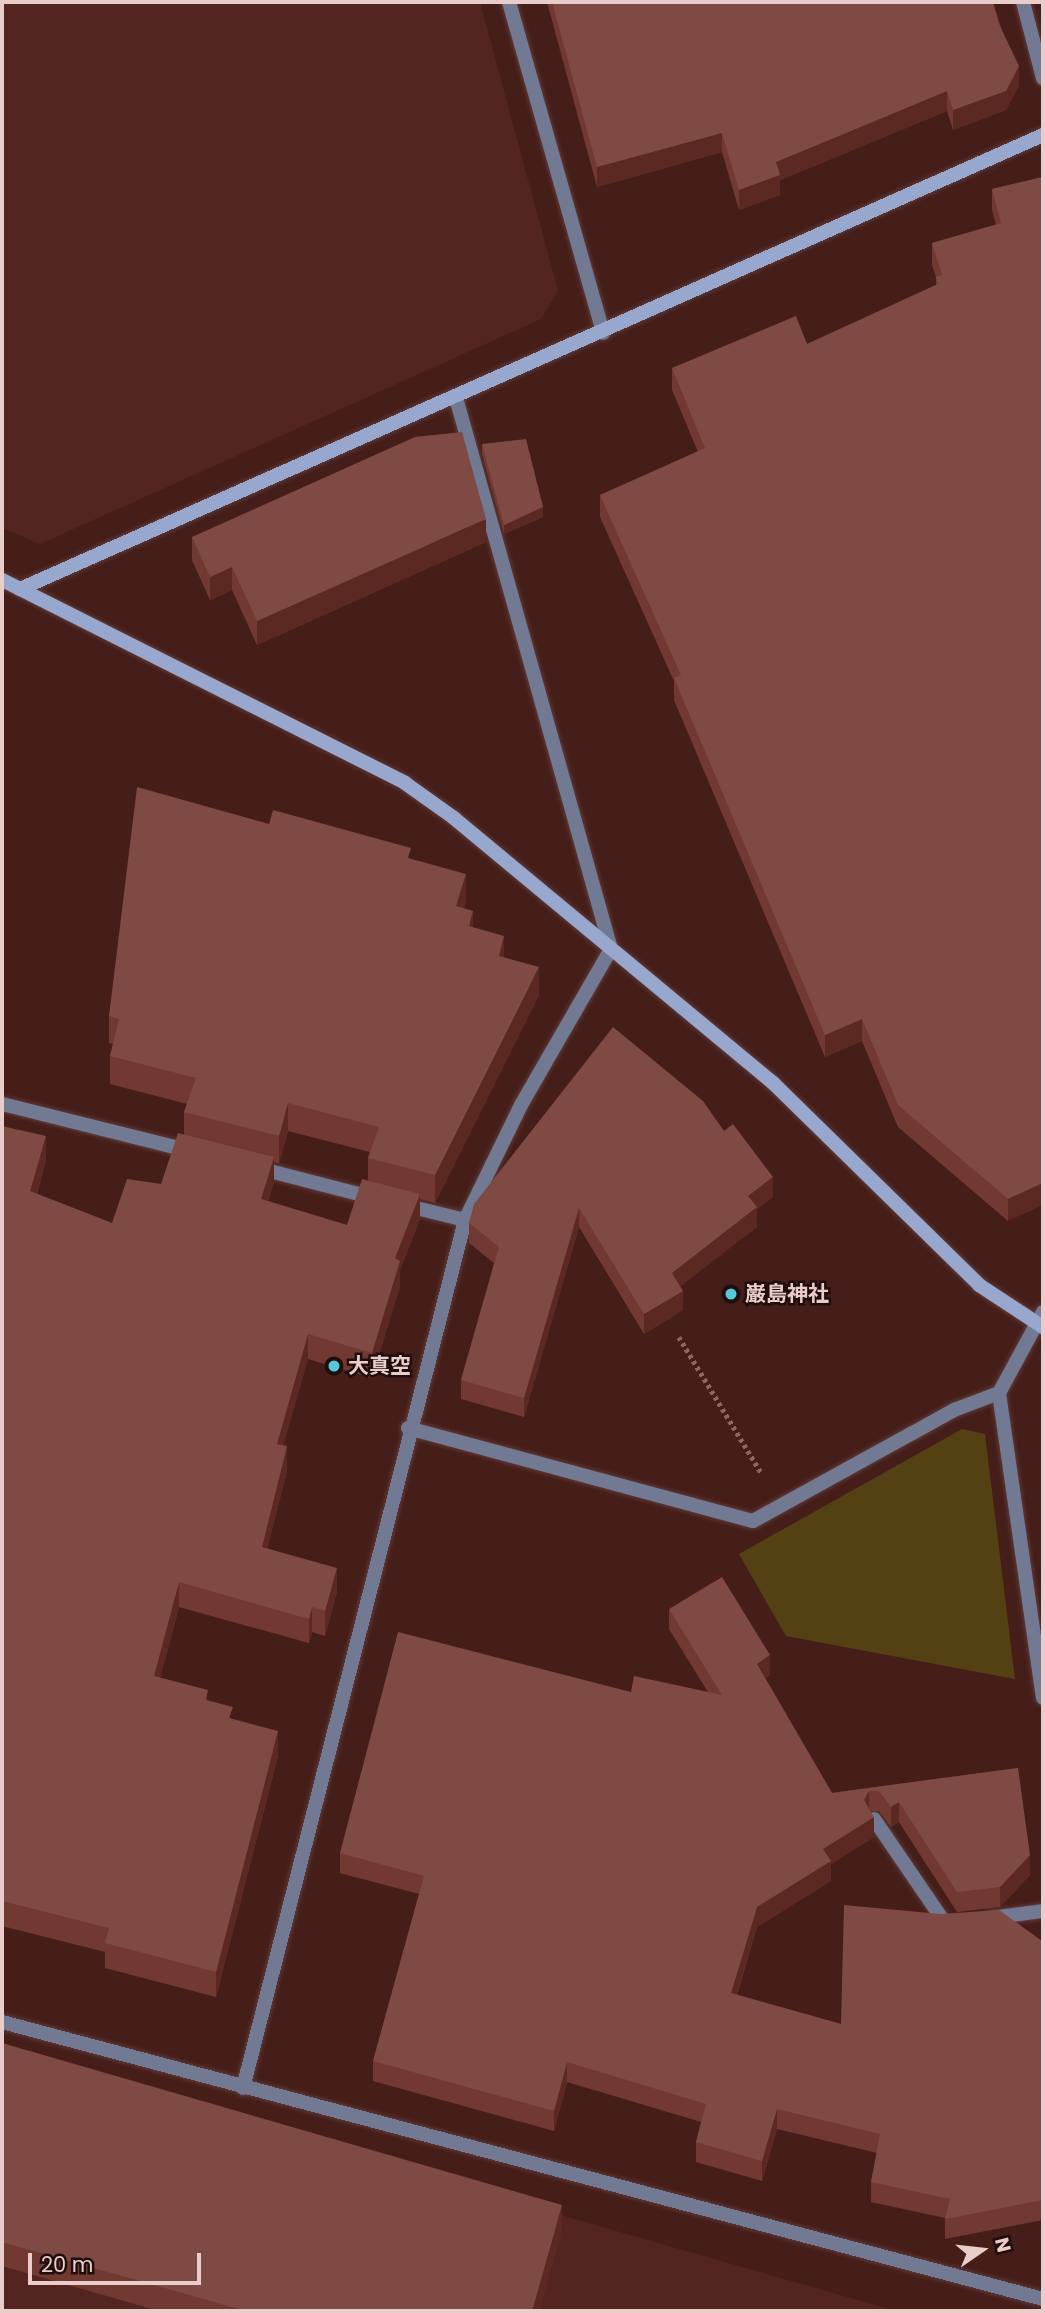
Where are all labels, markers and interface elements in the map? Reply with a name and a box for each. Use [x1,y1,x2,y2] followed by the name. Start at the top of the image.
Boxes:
[745,1281,829,1307] place label: 巌島神社
[723,1286,739,1302] marker: 巌島神社
[348,1353,411,1379] place label: 大真空
[326,1358,342,1374] marker: 大真空
[947,2215,1017,2285] north arrow
[988,2235,1018,2255] text: N
[32,2240,205,2284] scale bar
[41,2250,94,2279] text: 20 m

